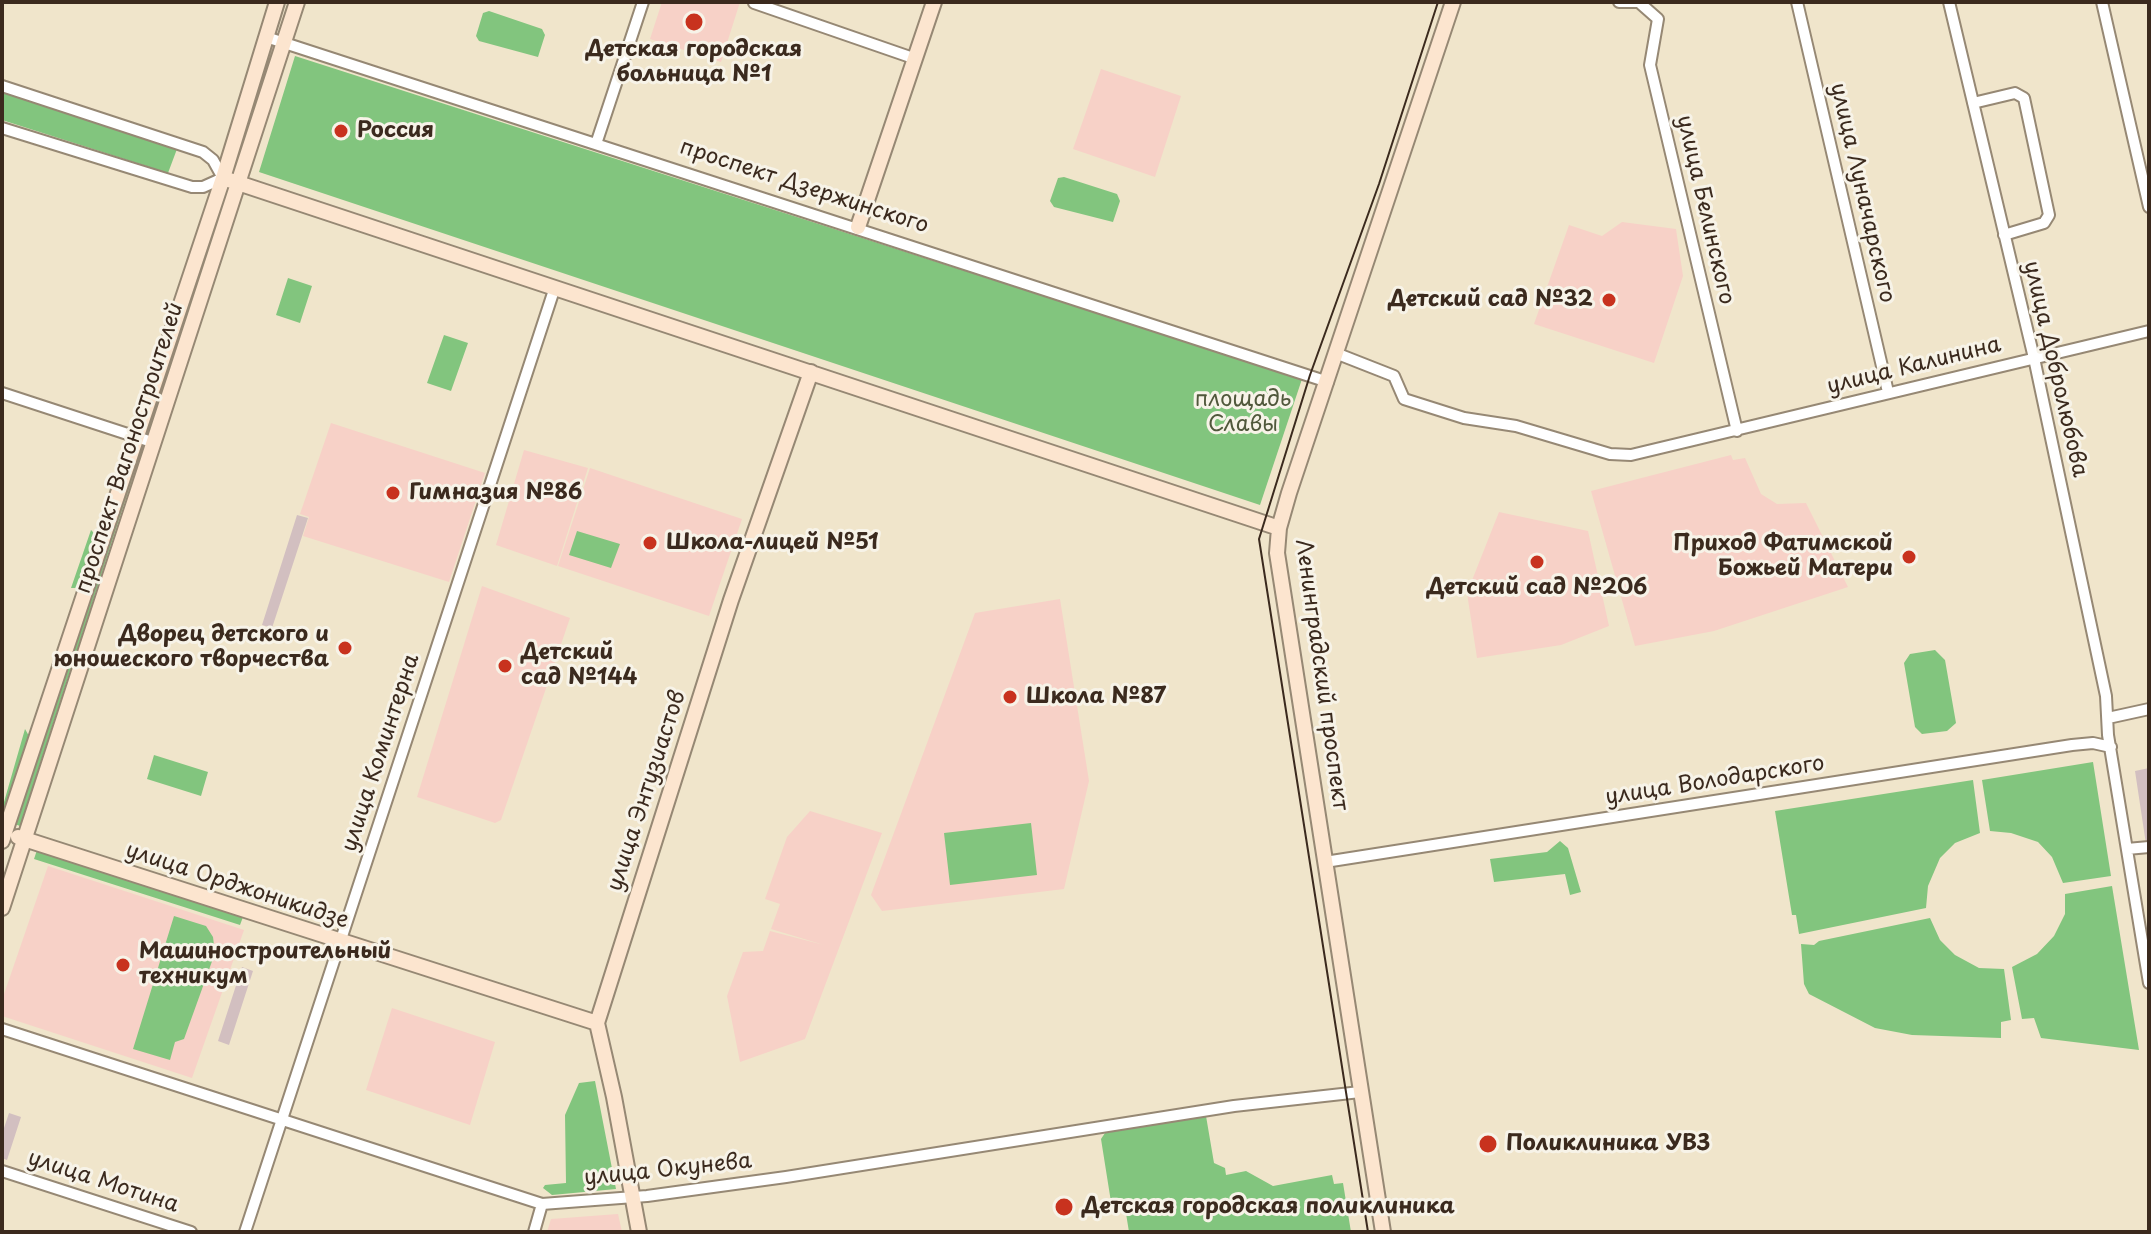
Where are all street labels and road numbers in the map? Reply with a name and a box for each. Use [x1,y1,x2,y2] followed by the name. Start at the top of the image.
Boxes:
[1824,80,1900,306] street label: улица Луначарского
[1670,113,1740,307] street label: улица Белинского
[676,134,932,240] street label: проспект Дзержинского
[2017,258,2093,480] street label: улица Добролюбова
[70,299,190,597] street label: проспект Вагоностроителей
[1824,332,2004,400] street label: улица Калинина
[1289,538,1353,812] street label: Ленинградский проспект
[337,651,425,855] street label: улица Коминтерна
[602,687,692,895] street label: улица Энтузиастов
[1604,751,1826,811] street label: улица Володарского
[122,837,352,935] street label: улица Орджоникидзе
[24,1145,182,1219] street label: улица Мотина
[583,1148,753,1192] street label: улица Окунева

